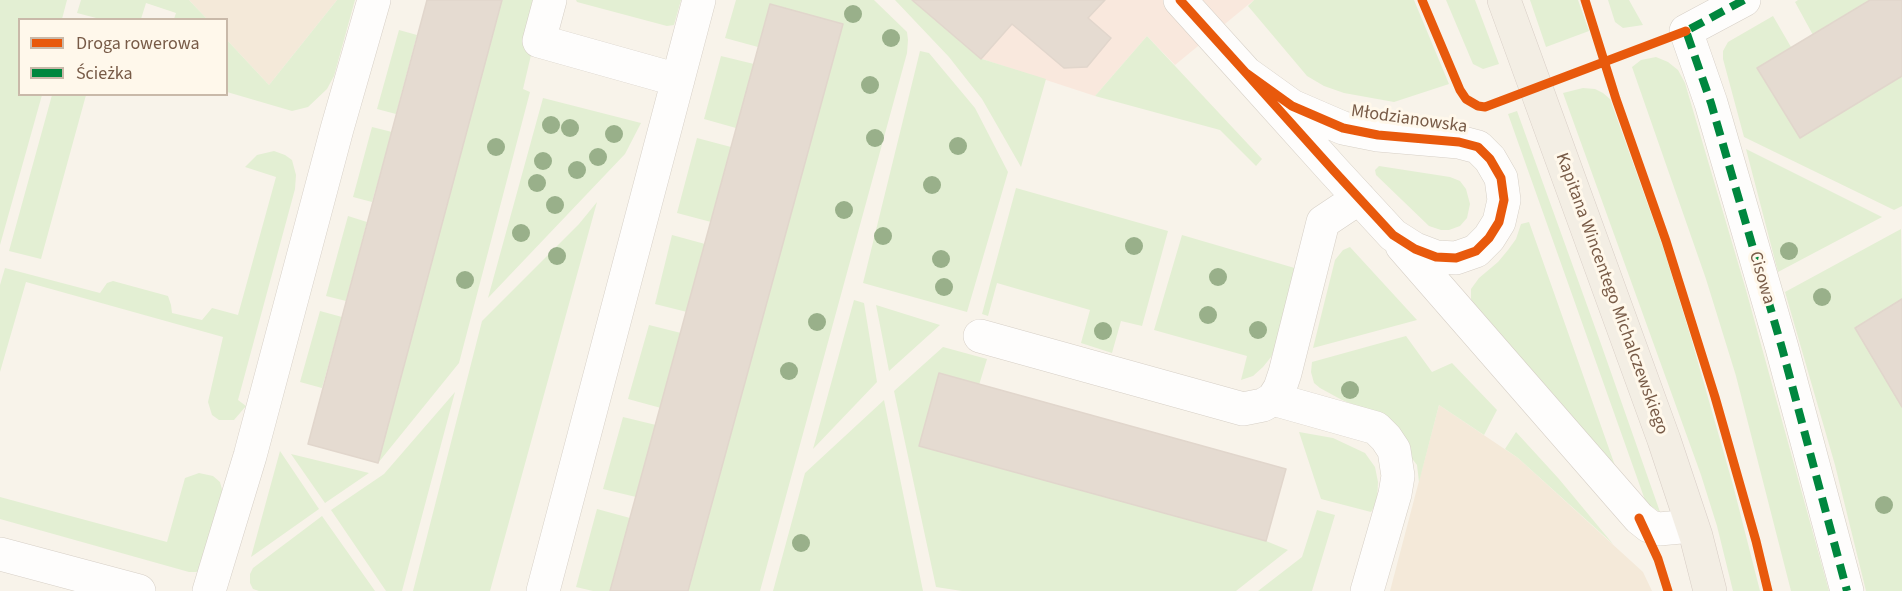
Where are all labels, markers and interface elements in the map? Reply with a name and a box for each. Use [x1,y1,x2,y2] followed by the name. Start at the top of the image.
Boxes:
[18,18,228,96] legend
[76,31,200,56] text: Droga rowerowa
[76,61,133,86] text: Ścieżka
[1349,101,1469,139] street label: Młodzianowska
[1550,150,1672,438] street label: Kapitana Wincentego Michalczewskiego
[1743,249,1779,307] street label: Cisowa

